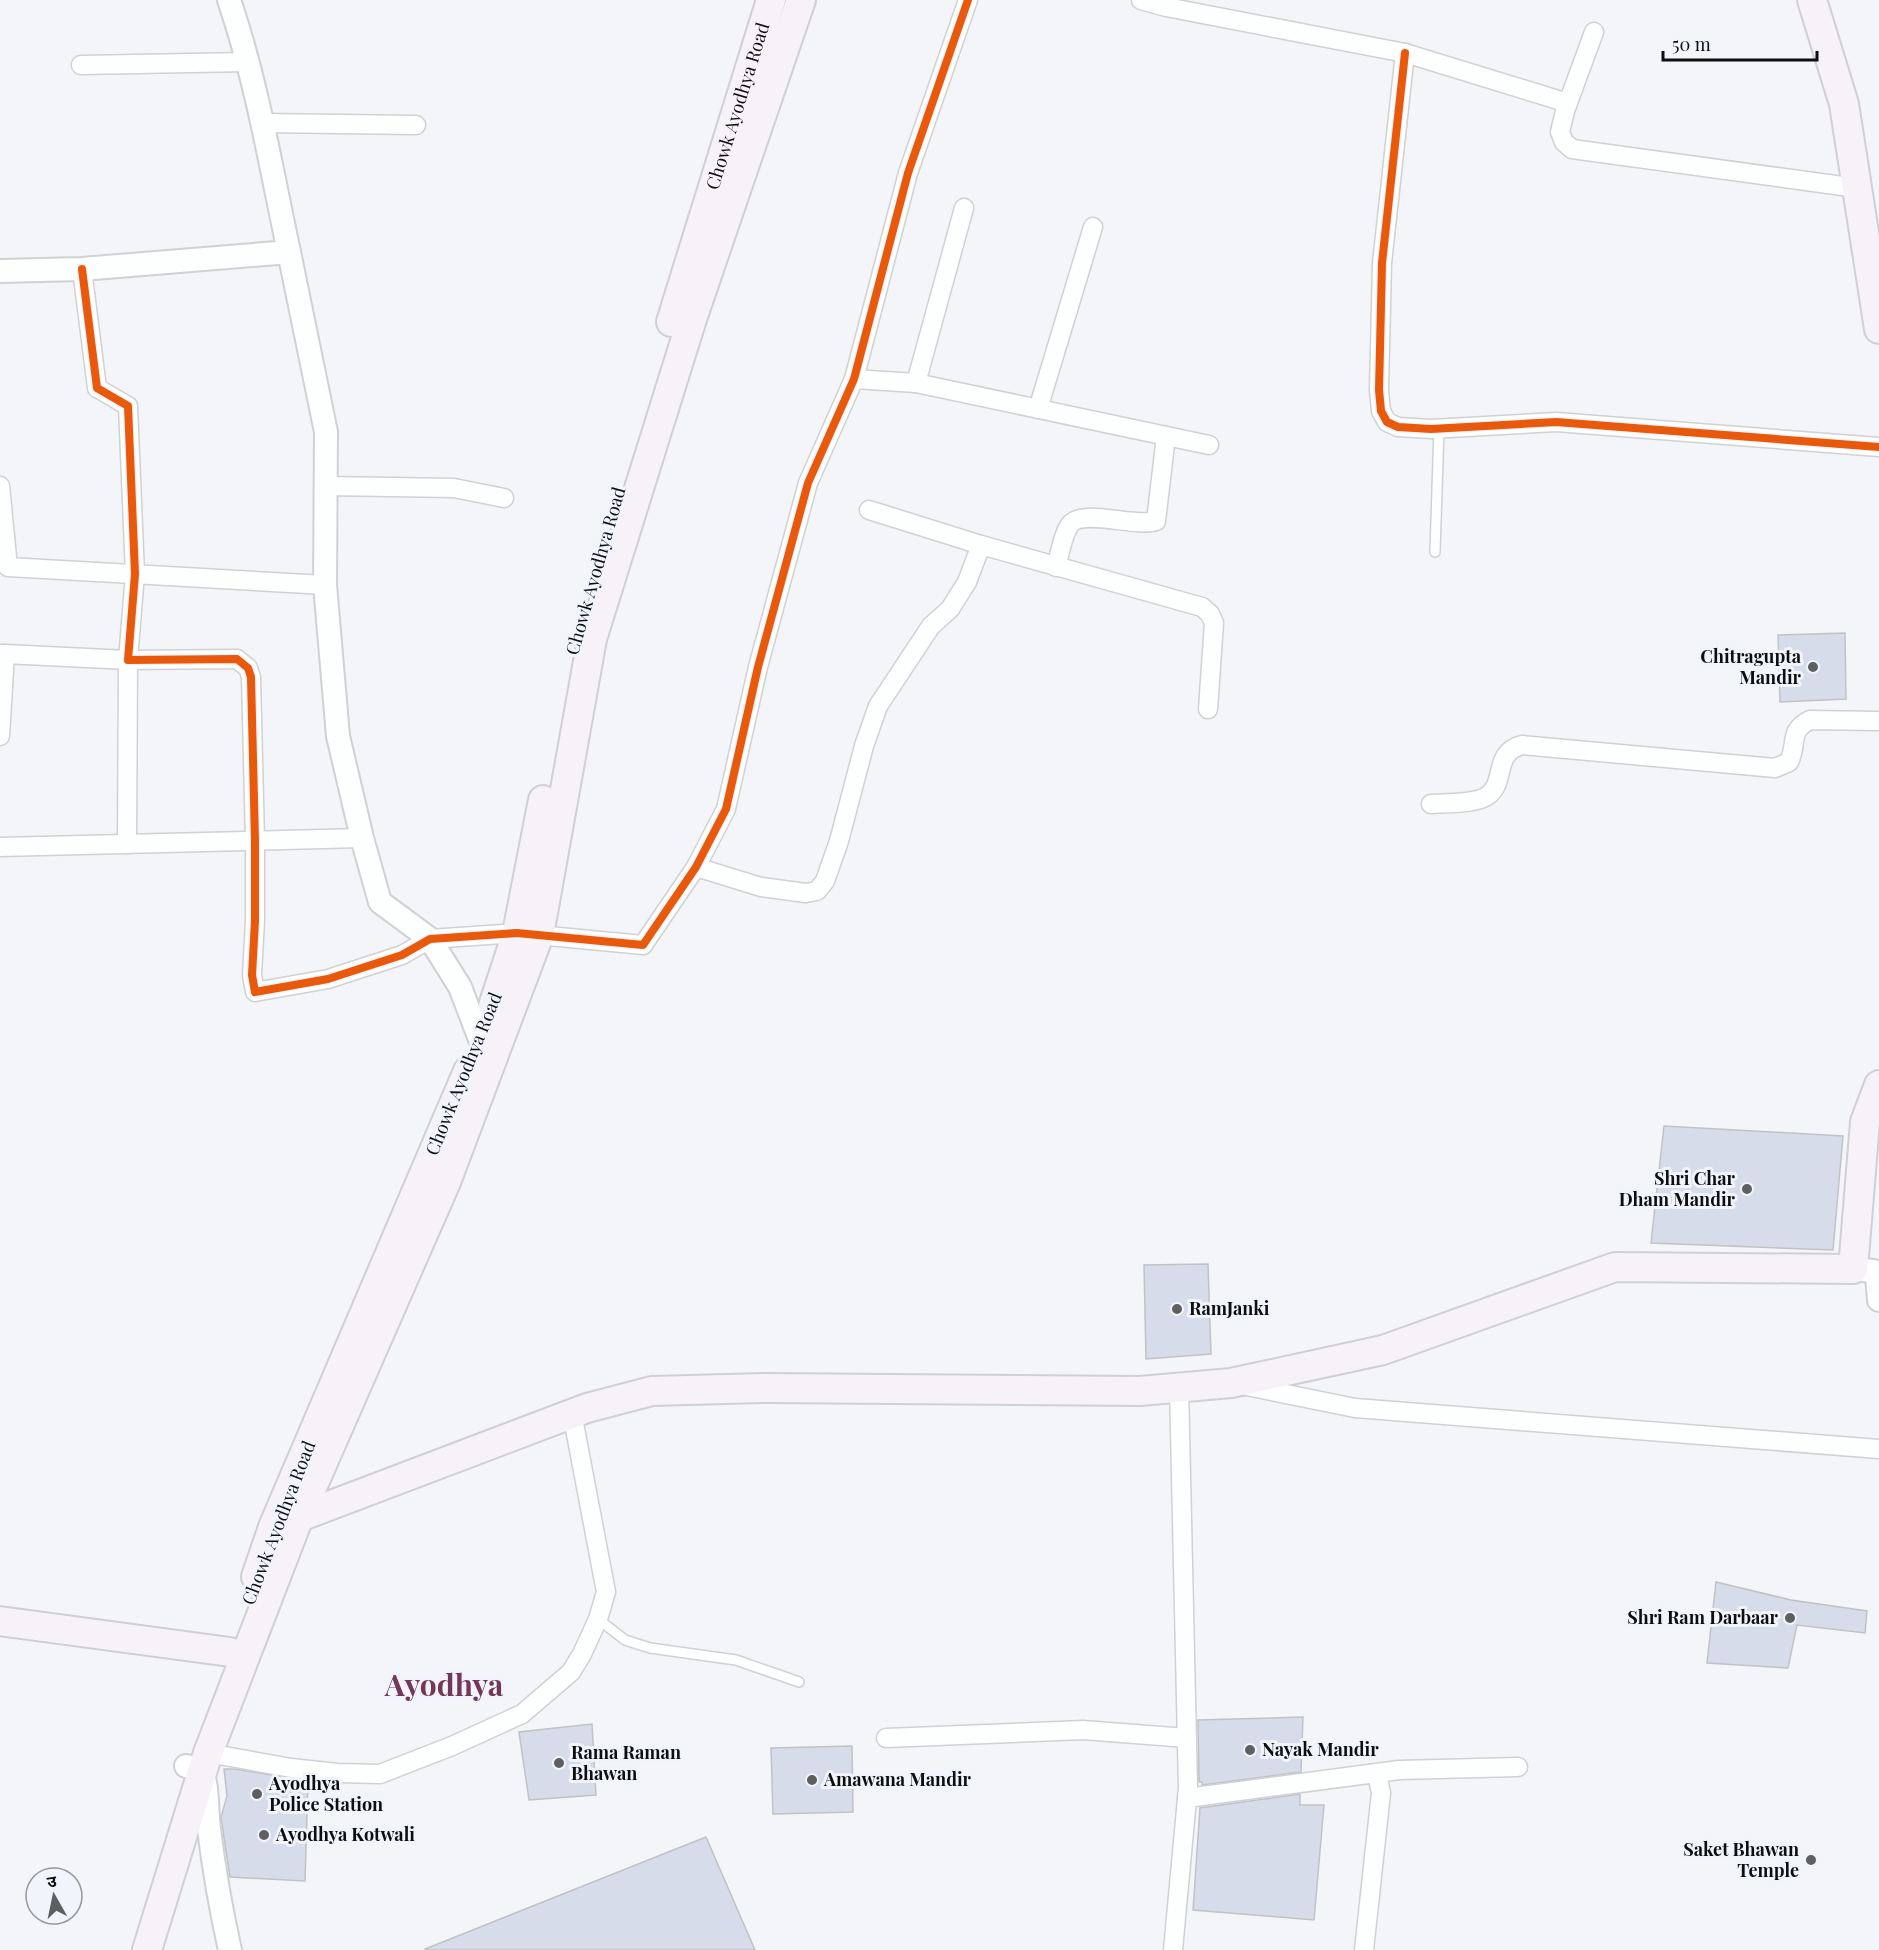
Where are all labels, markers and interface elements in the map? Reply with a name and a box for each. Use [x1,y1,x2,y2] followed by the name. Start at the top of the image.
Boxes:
[700,19,774,192] street label: Chowk Ayodhya Road
[1663,24,1818,62] scale bar
[1672,32,1711,56] text: 50 m
[560,483,631,658] street label: Chowk Ayodhya Road
[1700,644,1802,689] place label: Chitragupta Mandir
[1806,660,1820,674] marker: Chitragupta Mandir
[419,988,507,1159] street label: Chowk Ayodhya Road
[1619,1166,1736,1211] place label: Shri Char Dham Mandir
[1740,1182,1754,1196] marker: Shri Char Dham Mandir
[1189,1296,1270,1320] place label: RamJanki
[1170,1302,1184,1316] marker: RamJanki
[236,1437,321,1608] street label: Chowk Ayodhya Road
[1627,1605,1779,1629] place label: Shri Ram Darbaar
[1783,1611,1797,1625] marker: Shri Ram Darbaar
[384,1664,504,1704] district label: Ayodhya
[1262,1737,1379,1761] place label: Nayak Mandir
[571,1740,681,1785] place label: Rama Raman Bhawan
[1243,1743,1257,1757] marker: Nayak Mandir
[552,1756,566,1770] marker: Rama Raman Bhawan
[823,1767,972,1791] place label: Amawana Mandir
[268,1771,383,1816] place label: Ayodhya Police Station
[805,1773,819,1787] marker: Amawana Mandir
[250,1787,264,1801] marker: Ayodhya Police Station
[275,1822,415,1846] place label: Ayodhya Kotwali
[257,1828,271,1842] marker: Ayodhya Kotwali
[1683,1837,1799,1882] place label: Saket Bhawan Temple
[1804,1853,1818,1867] marker: Saket Bhawan Temple
[24,1866,84,1926] north arrow
[45,1869,58,1892] text: उ

